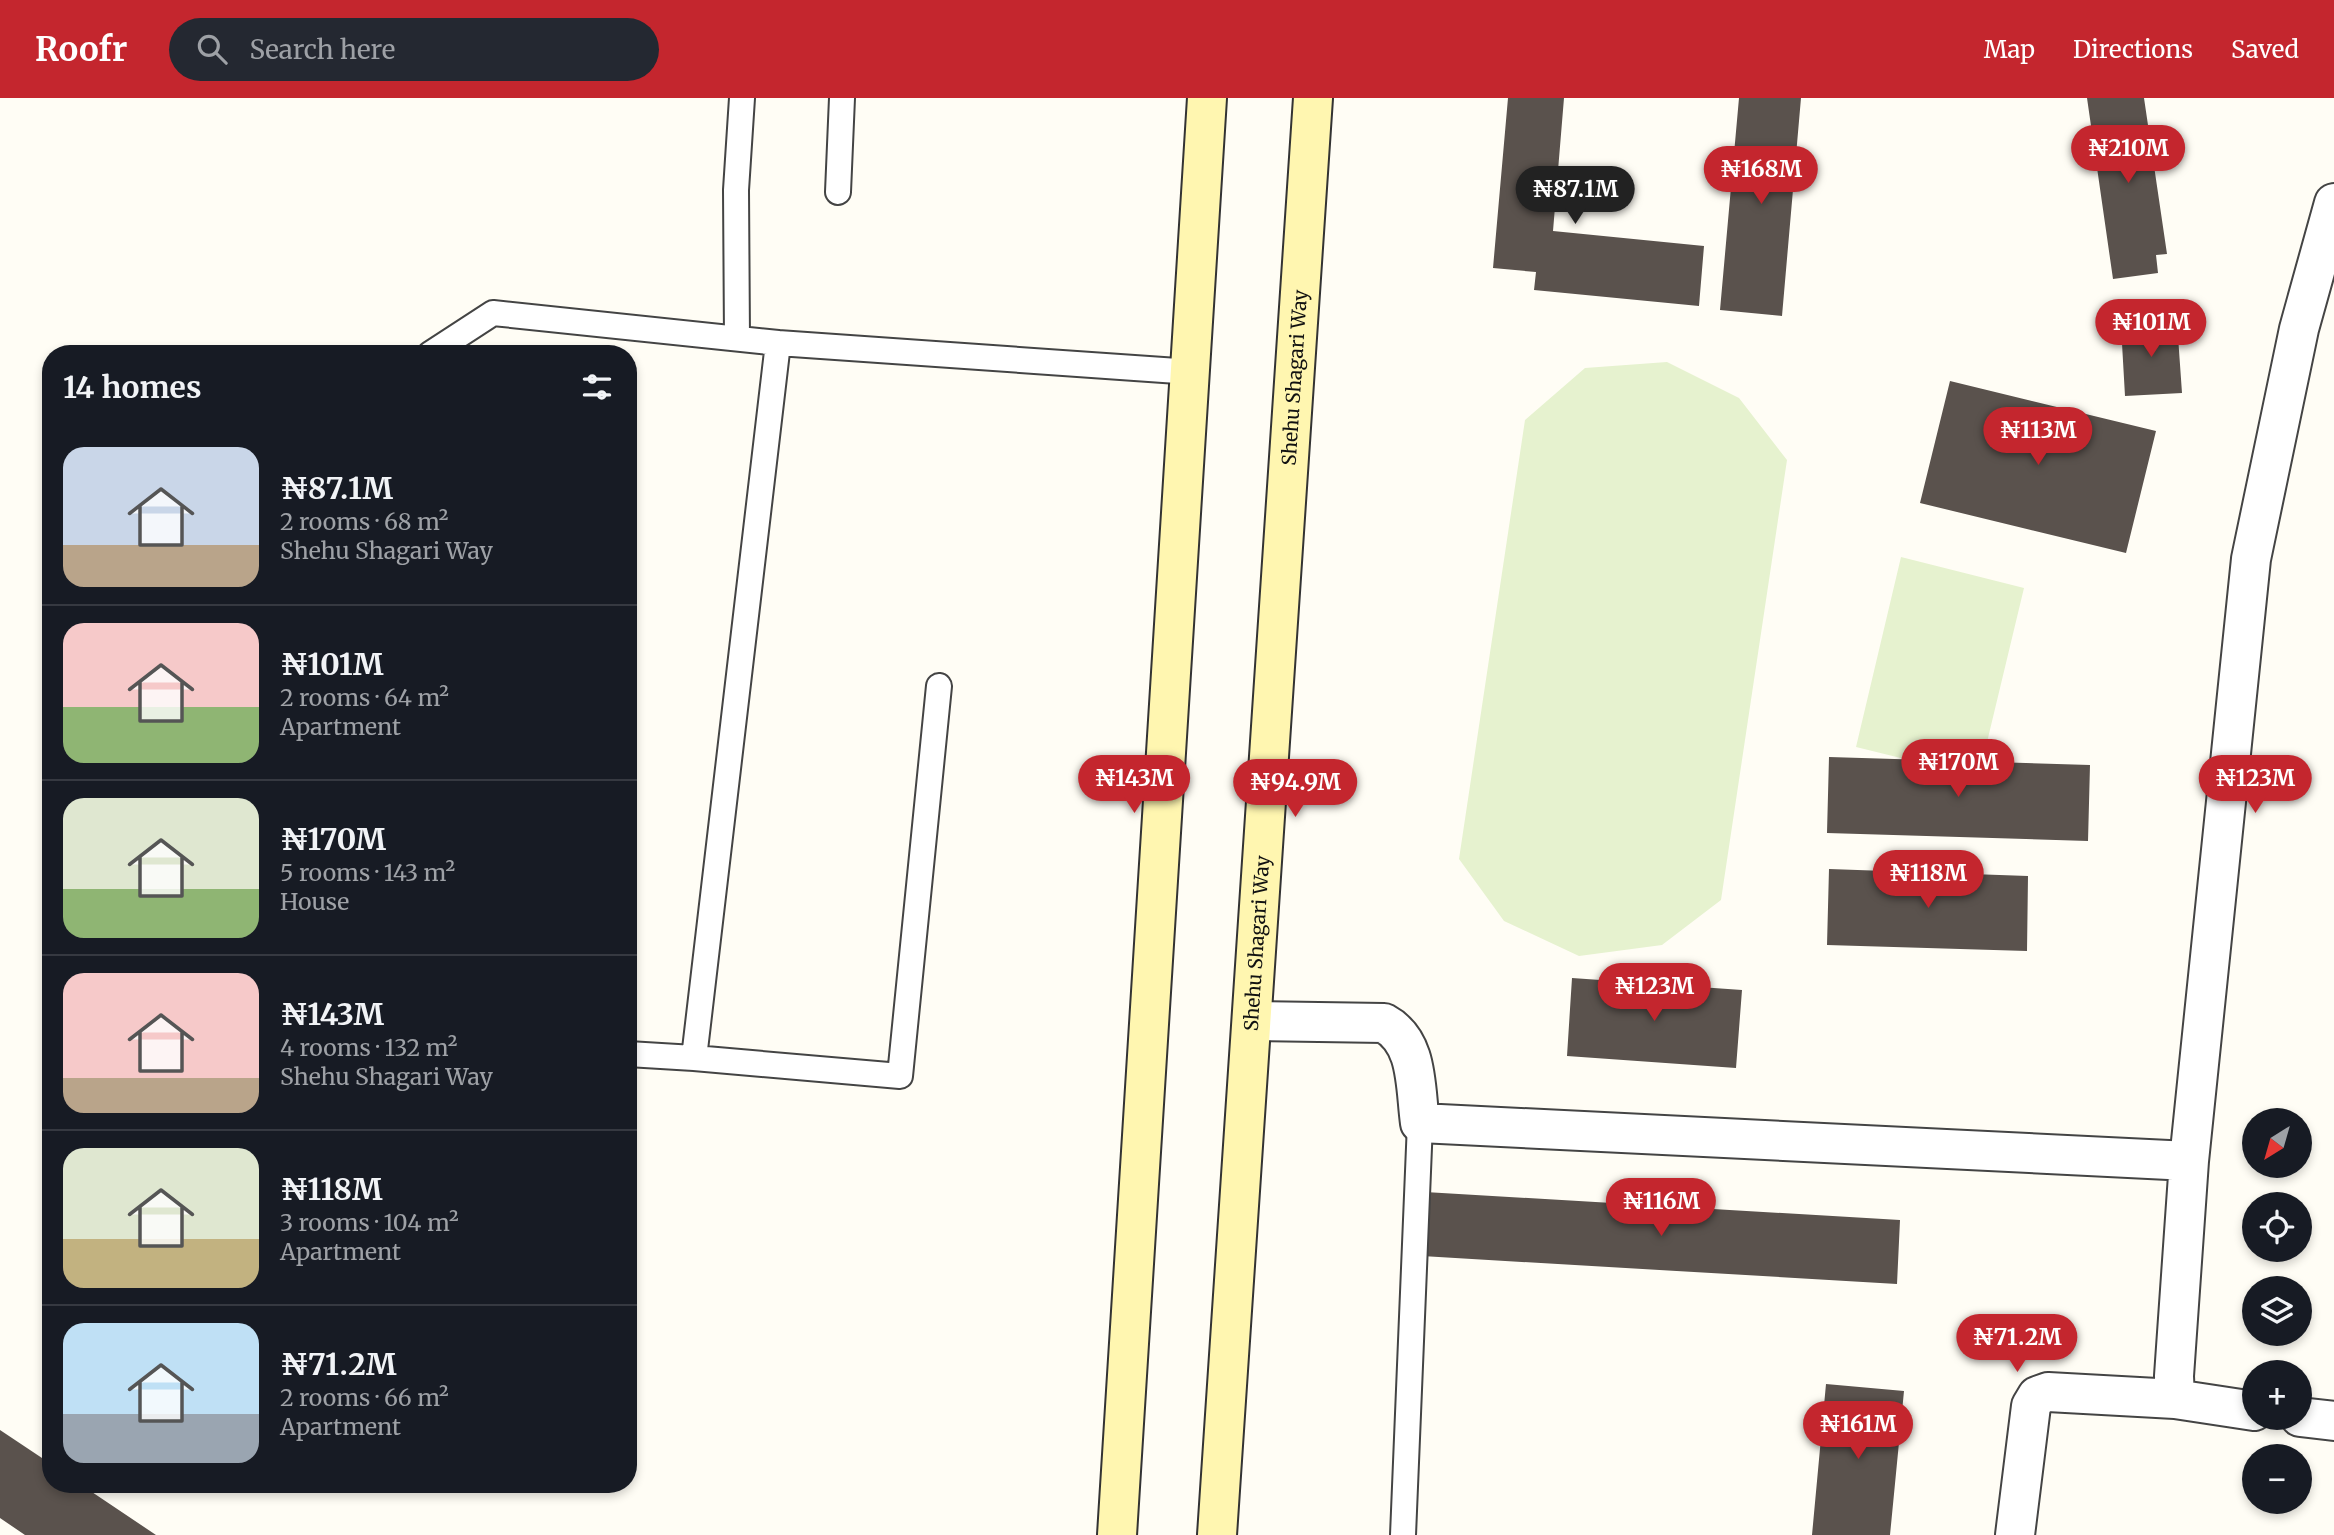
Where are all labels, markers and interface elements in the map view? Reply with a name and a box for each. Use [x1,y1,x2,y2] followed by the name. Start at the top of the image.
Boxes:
[169,18,659,81] search box
[35,29,127,70] text: Roofr
[193,30,231,68] icon: search
[249,33,395,66] text: Search here
[1984,34,2035,65] text: Map
[2073,34,2193,65] text: Directions
[2231,34,2299,65] text: Saved
[2079,126,2177,185] pin: ₦210M
[2087,133,2169,162] text: ₦210M
[1712,146,1810,206] pin: ₦168M
[1720,154,1802,183] text: ₦168M
[1518,166,1632,226] pin: ₦87.1M
[1532,174,1618,203] text: ₦87.1M
[1276,289,1312,466] street label: Shehu Shagari Way
[2102,300,2200,359] pin: ₦101M
[2111,307,2191,336] text: ₦101M
[63,368,201,406] text: 14 homes
[578,368,616,406] icon: filters
[1989,408,2087,467] pin: ₦113M
[1999,415,2077,444] text: ₦113M
[280,469,393,507] text: ₦87.1M
[119,475,203,559] icon: home
[280,507,448,536] text: 2 rooms · 68 m²
[280,536,493,565] text: Shehu Shagari Way
[280,645,384,683] text: ₦101M
[119,651,203,735] icon: home
[280,683,449,712] text: 2 rooms · 64 m²
[280,712,401,741] text: Apartment
[1909,740,2007,799] pin: ₦170M
[1917,747,1999,776] text: ₦170M
[1085,756,1183,815] pin: ₦143M
[2206,756,2304,815] pin: ₦123M
[1238,760,1352,819] pin: ₦94.9M
[1094,763,1174,792] text: ₦143M
[2215,763,2295,792] text: ₦123M
[1249,767,1341,796] text: ₦94.9M
[280,820,386,858] text: ₦170M
[119,826,203,910] icon: home
[1879,850,1977,910] pin: ₦118M
[1239,855,1274,1032] street label: Shehu Shagari Way
[280,858,455,887] text: 5 rooms · 143 m²
[1889,858,1967,887] text: ₦118M
[280,887,349,916] text: House
[1605,964,1703,1023] pin: ₦123M
[1614,971,1694,1000] text: ₦123M
[280,995,384,1033] text: ₦143M
[119,1001,203,1085] icon: home
[280,1033,457,1062] text: 4 rooms · 132 m²
[280,1062,493,1091] text: Shehu Shagari Way
[2242,1108,2312,1178] north arrow
[2242,1108,2312,1514] map controls
[280,1170,382,1208] text: ₦118M
[119,1176,203,1260] icon: home
[1612,1178,1710,1238] pin: ₦116M
[1622,1186,1700,1215] text: ₦116M
[2242,1192,2312,1262] button: locate
[280,1208,459,1237] text: 3 rooms · 104 m²
[280,1237,401,1266] text: Apartment
[2242,1276,2312,1346] button: layers
[1960,1314,2074,1374] pin: ₦71.2M
[1972,1322,2062,1351] text: ₦71.2M
[280,1345,396,1383] text: ₦71.2M
[119,1351,203,1435] icon: home
[2242,1360,2312,1430] button: +
[280,1383,449,1412] text: 2 rooms · 66 m²
[1809,1402,1907,1461] pin: ₦161M
[1819,1409,1897,1438] text: ₦161M
[280,1412,401,1441] text: Apartment
[2242,1444,2312,1514] button: −

